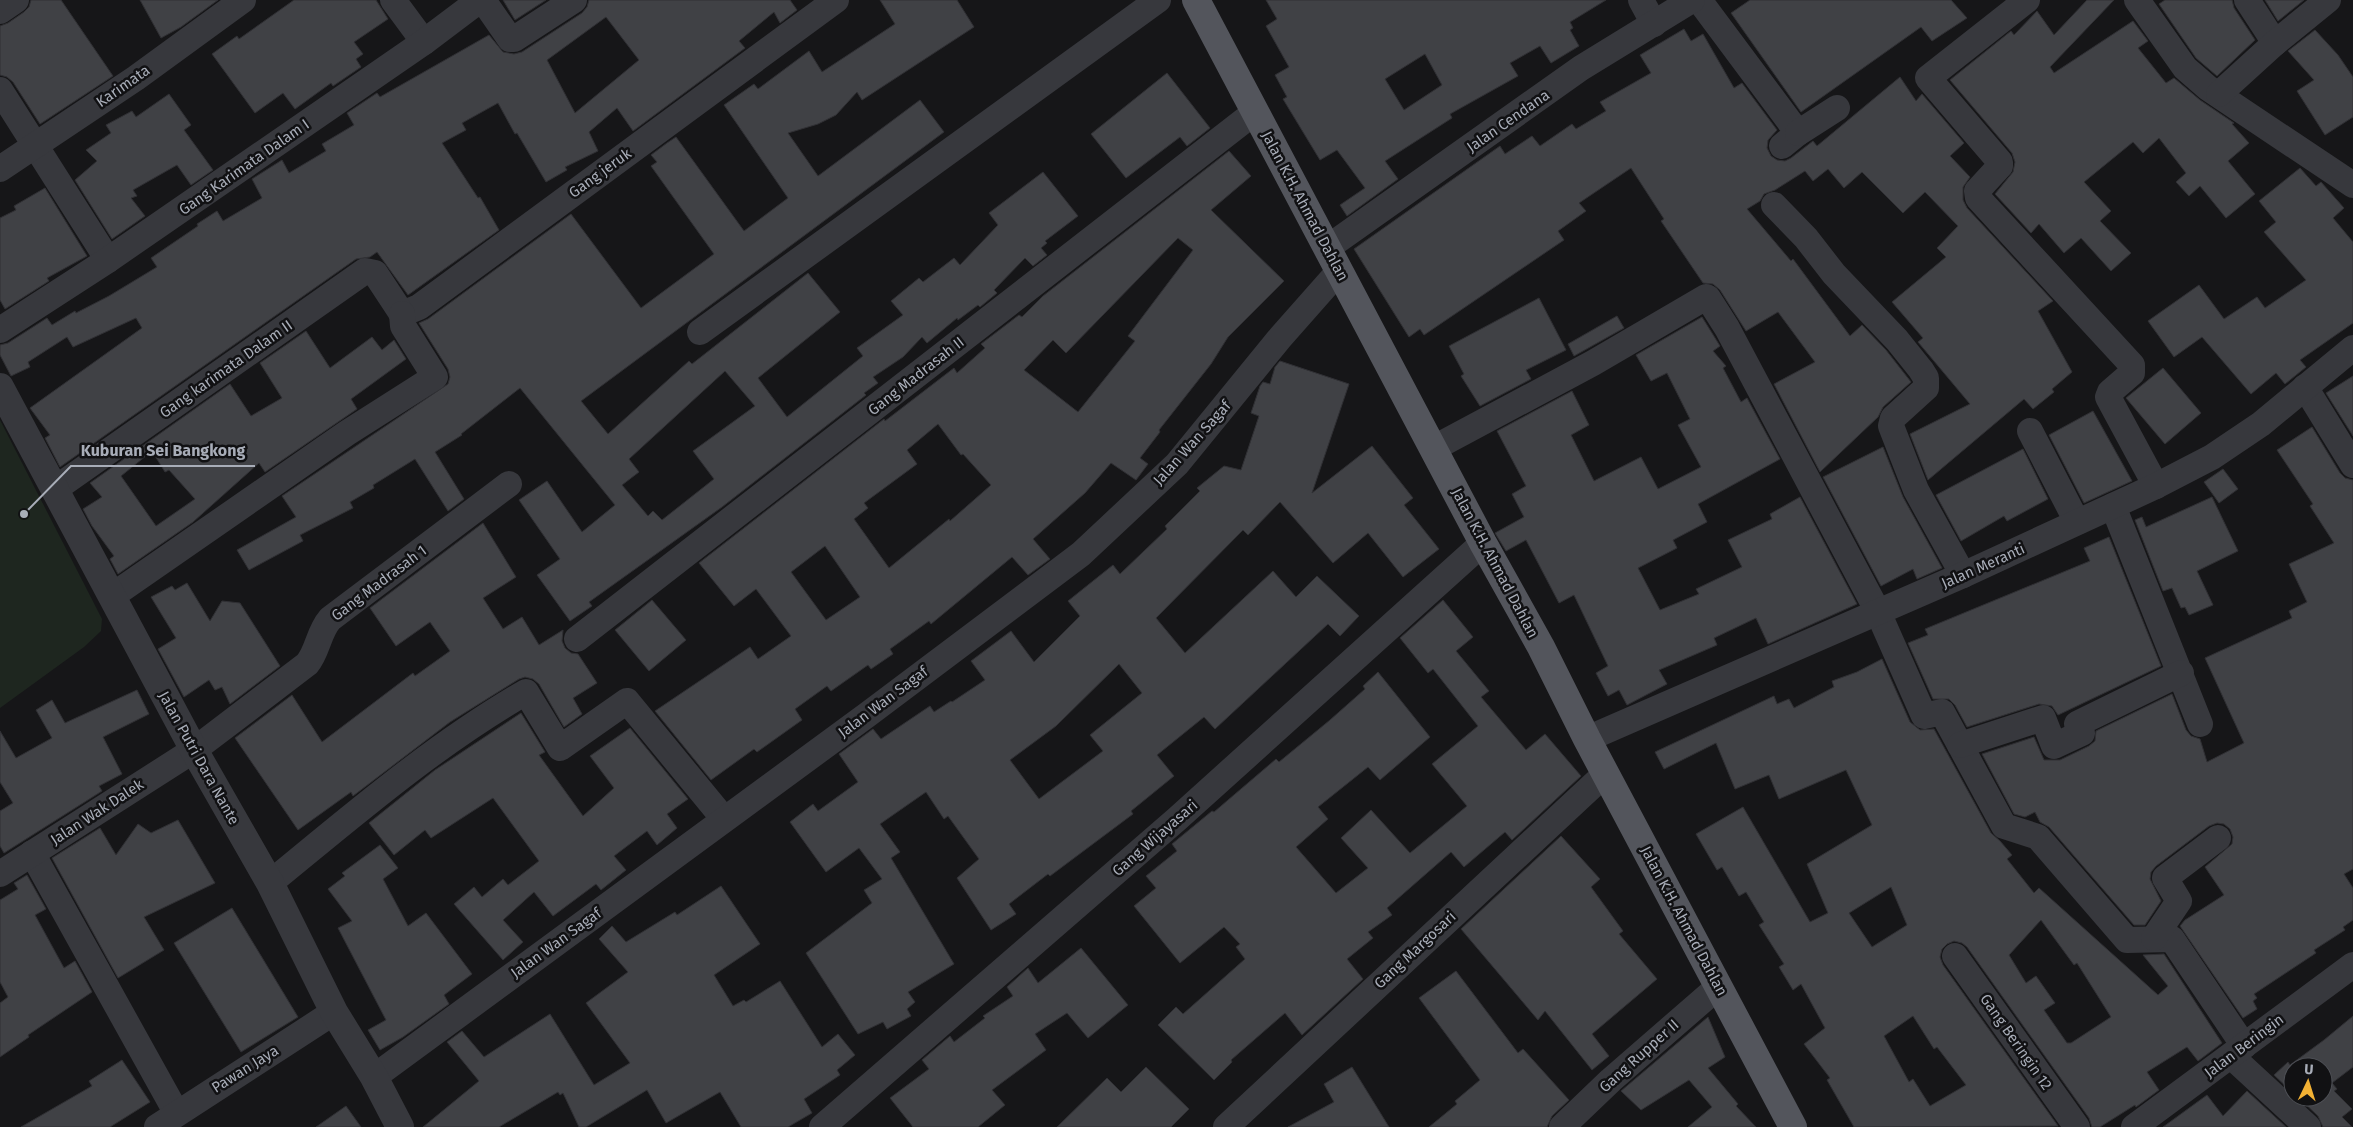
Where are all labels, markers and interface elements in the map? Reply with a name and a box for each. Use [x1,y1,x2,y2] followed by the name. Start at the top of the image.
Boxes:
[93,61,153,111] street label: Karimata
[1463,86,1553,156] street label: Jalan Cendana
[175,115,313,219] street label: Gang Karimata Dalam I
[1258,128,1352,284] street label: Jalan K.H. Ahmad Dahlan
[565,144,635,202] street label: Gang jeruk
[156,316,296,422] street label: Gang karimata Dalam II
[864,333,968,419] street label: Gang Madrasah II
[1149,396,1235,489] street label: Jalan Wan Sagaf
[71,435,255,466] callout: Kuburan Sei Bangkong
[81,441,245,460] text: Kuburan Sei Bangkong
[1448,485,1542,641] street label: Jalan K.H. Ahmad Dahlan
[1938,540,2028,592] street label: Jalan Meranti
[328,541,430,625] street label: Gang Madrasah 1
[835,662,932,742] street label: Jalan Wan Sagaf
[155,688,243,828] street label: Jalan Putri Dara Nante
[47,775,147,849] street label: Jalan Wak Dalek
[1109,796,1201,880] street label: Gang Wijayasari
[1637,843,1731,999] street label: Jalan K.H. Ahmad Dahlan
[507,904,606,982] street label: Jalan Wan Sagaf
[1370,908,1460,992] street label: Gang Margosari
[1976,991,2056,1093] street label: Gang Beringin 12
[2201,1010,2287,1082] street label: Jalan Beringin
[1596,1016,1682,1096] street label: Gang Rupper II
[208,1041,282,1097] street label: Pawan Jaya
[2283,1057,2333,1107] north arrow
[2304,1061,2314,1078] text: U

